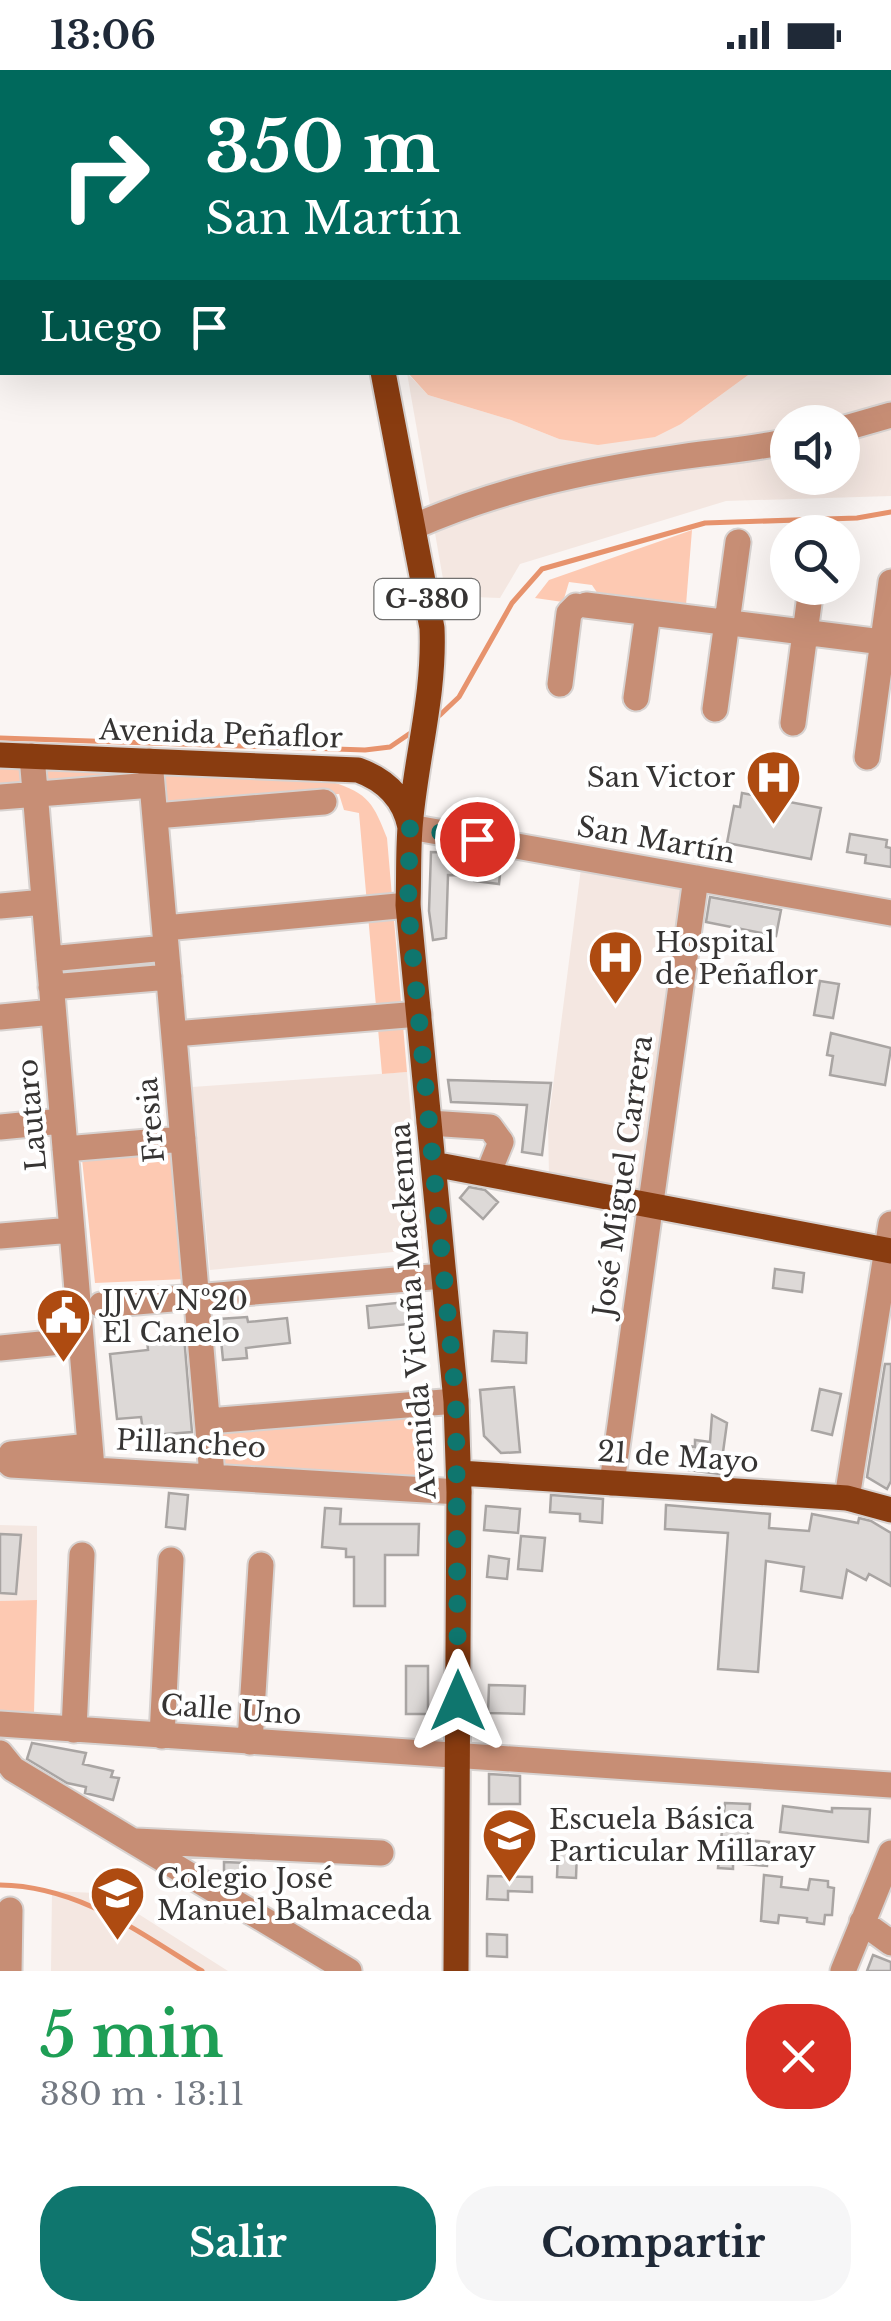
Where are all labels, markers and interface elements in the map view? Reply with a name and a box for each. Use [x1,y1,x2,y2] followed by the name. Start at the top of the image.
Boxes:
[50,12,156,59] text: 13:06
[205,104,440,191] text: 350 m
[40,110,170,240] icon: right
[205,190,462,246] text: San Martín
[182,300,237,355] icon: arrive
[40,304,162,351] text: Luego
[770,405,860,605] map controls
[770,405,860,495] button: sound
[770,515,860,605] button: search
[374,579,480,619] road number: G-380
[98,712,344,756] street label: Avenida Peñaflor
[744,747,804,826] hospital icon: San Victor
[587,760,736,795] place label: San Victor
[435,797,520,882] pin
[574,809,738,871] street label: San Martín
[450,812,505,867] icon: arrive
[655,925,819,992] place label: Hospital de Peñaflor
[586,928,646,1007] hospital icon: Hospital de Peñaflor
[585,1033,660,1323] street label: José Miguel Carrera
[10,1058,54,1172] street label: Lautaro
[130,1075,172,1164] street label: Fresia
[382,1121,444,1501] street label: Avenida Vicuña Mackenna
[98,1283,248,1350] place label: JJVV Nº20 El Canelo
[33,1286,93,1365] public building icon: JJVV Nº20 El Canelo
[115,1423,267,1465] street label: Pillancheo
[596,1434,760,1480] street label: 21 de Mayo
[406,1649,510,1753] position arrow
[159,1688,303,1732] street label: Calle Uno
[549,1802,816,1869] place label: Escuela Básica Particular Millaray
[480,1805,540,1884] school or university icon: Escuela Básica Particular Millaray
[157,1861,432,1928] place label: Colegio José Manuel Balmaceda
[88,1864,148,1943] school or university icon: Colegio José Manuel Balmaceda
[40,1999,223,2073] text: 5 min
[746,2004,851,2109] button: close
[40,2074,245,2114] text: 380 m · 13:11
[40,2186,436,2301] button: Salir
[456,2186,851,2301] button: Compartir

